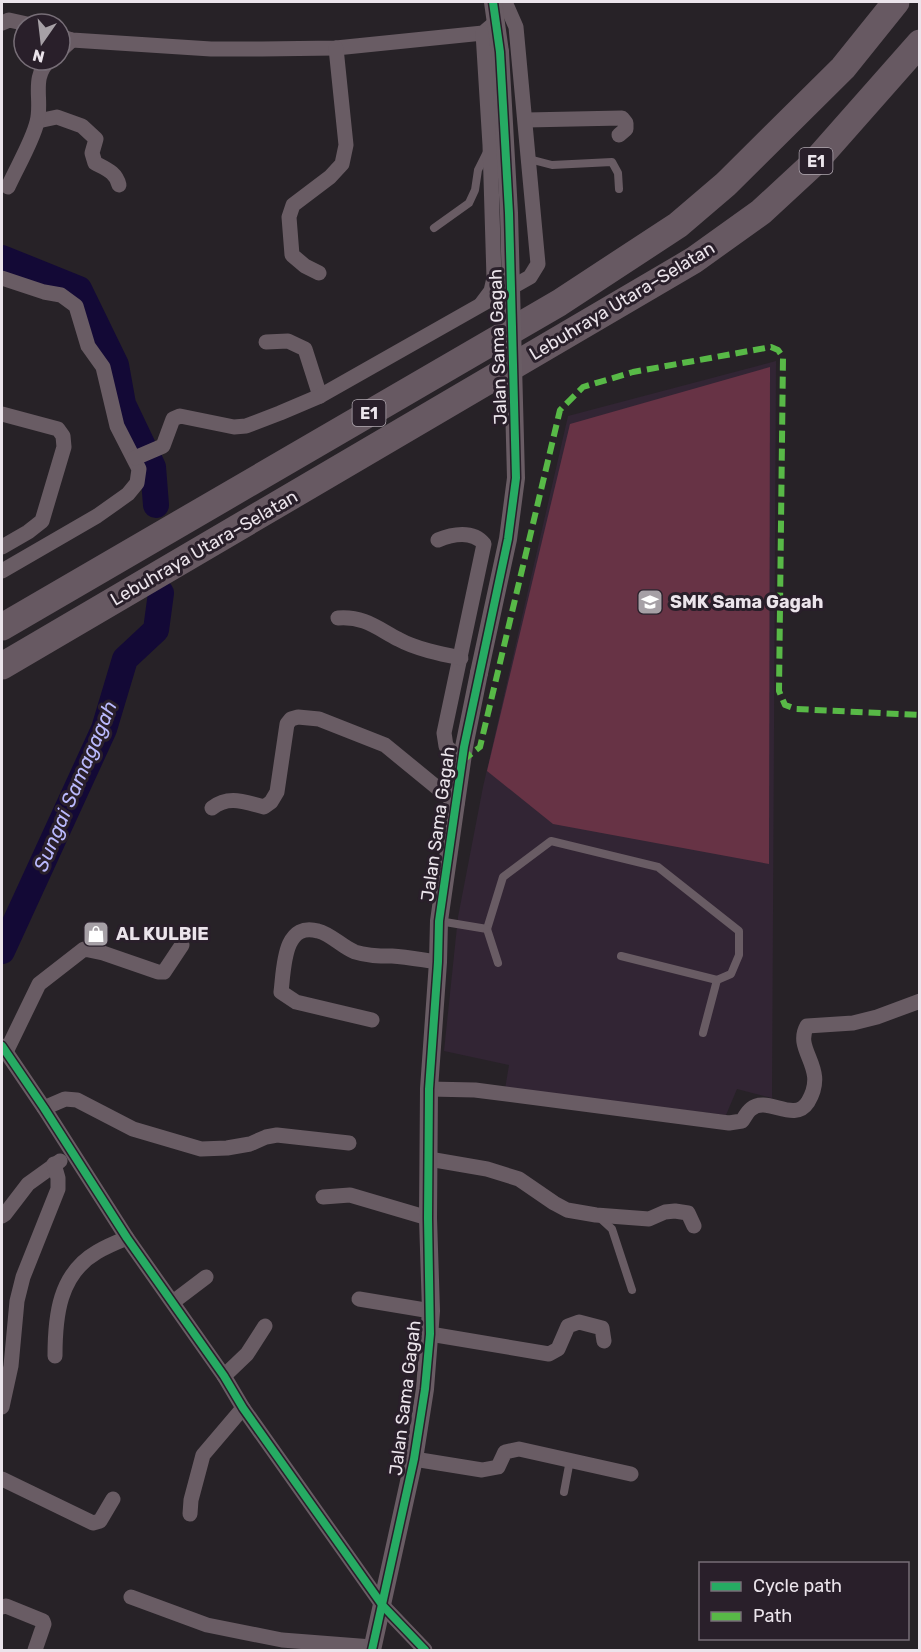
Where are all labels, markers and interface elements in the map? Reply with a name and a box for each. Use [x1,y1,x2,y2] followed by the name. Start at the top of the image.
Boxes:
[12,12,72,72] north arrow
[31,45,46,67] text: N
[800,148,832,174] road number: E1
[525,237,719,365] street label: Lebuhraya Utara–Selatan
[484,269,512,425] street label: Jalan Sama Gagah
[352,400,386,426] road number: E1
[106,485,302,611] street label: Lebuhraya Utara–Selatan
[635,587,665,617] school or university icon: SMK Sama Gagah
[670,591,823,613] place label: SMK Sama Gagah
[28,697,122,875] water label: Sungai Samagagah
[416,745,460,903] street label: Jalan Sama Gagah
[81,919,111,949] shop icon: AL KULBIE
[116,923,209,945] place label: AL KULBIE
[385,1319,425,1477] street label: Jalan Sama Gagah
[699,1562,909,1640] legend
[753,1575,842,1597] text: Cycle path
[753,1605,792,1627] text: Path

